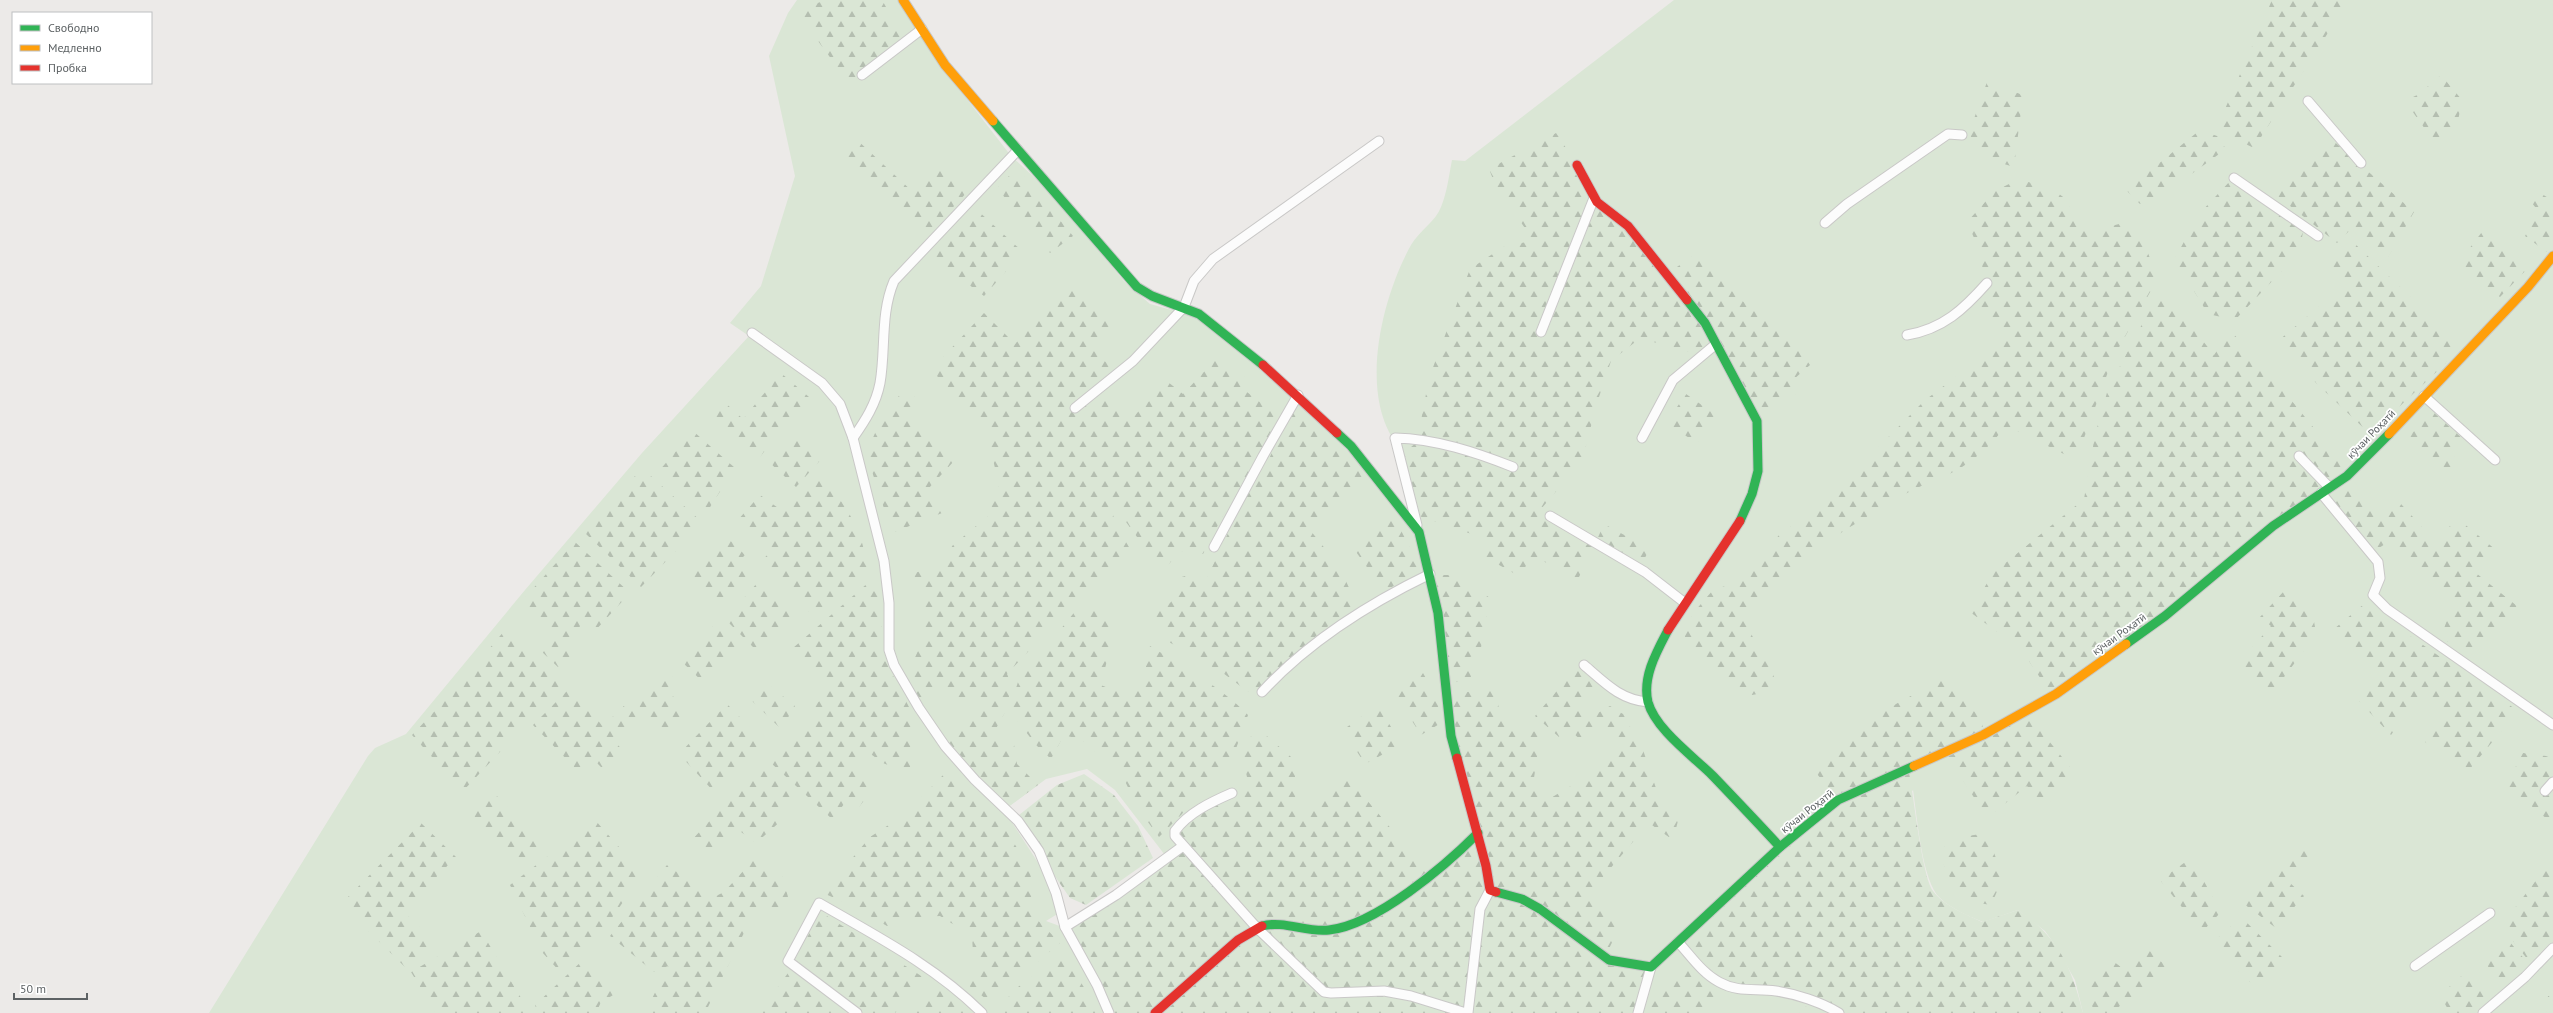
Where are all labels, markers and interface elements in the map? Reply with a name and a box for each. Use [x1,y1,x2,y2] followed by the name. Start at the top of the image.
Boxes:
[12,12,152,84] legend
[48,20,99,35] text: Свободно
[48,40,102,55] text: Медленно
[48,60,87,75] text: Пробка
[2344,406,2398,462] street label: кӯчаи Роҳатӣ
[2089,610,2149,658] street label: кӯчаи Роҳатӣ
[1778,786,1836,836] street label: кӯчаи Роҳатӣ
[14,975,87,1001] scale bar
[20,981,46,996] text: 50 m

